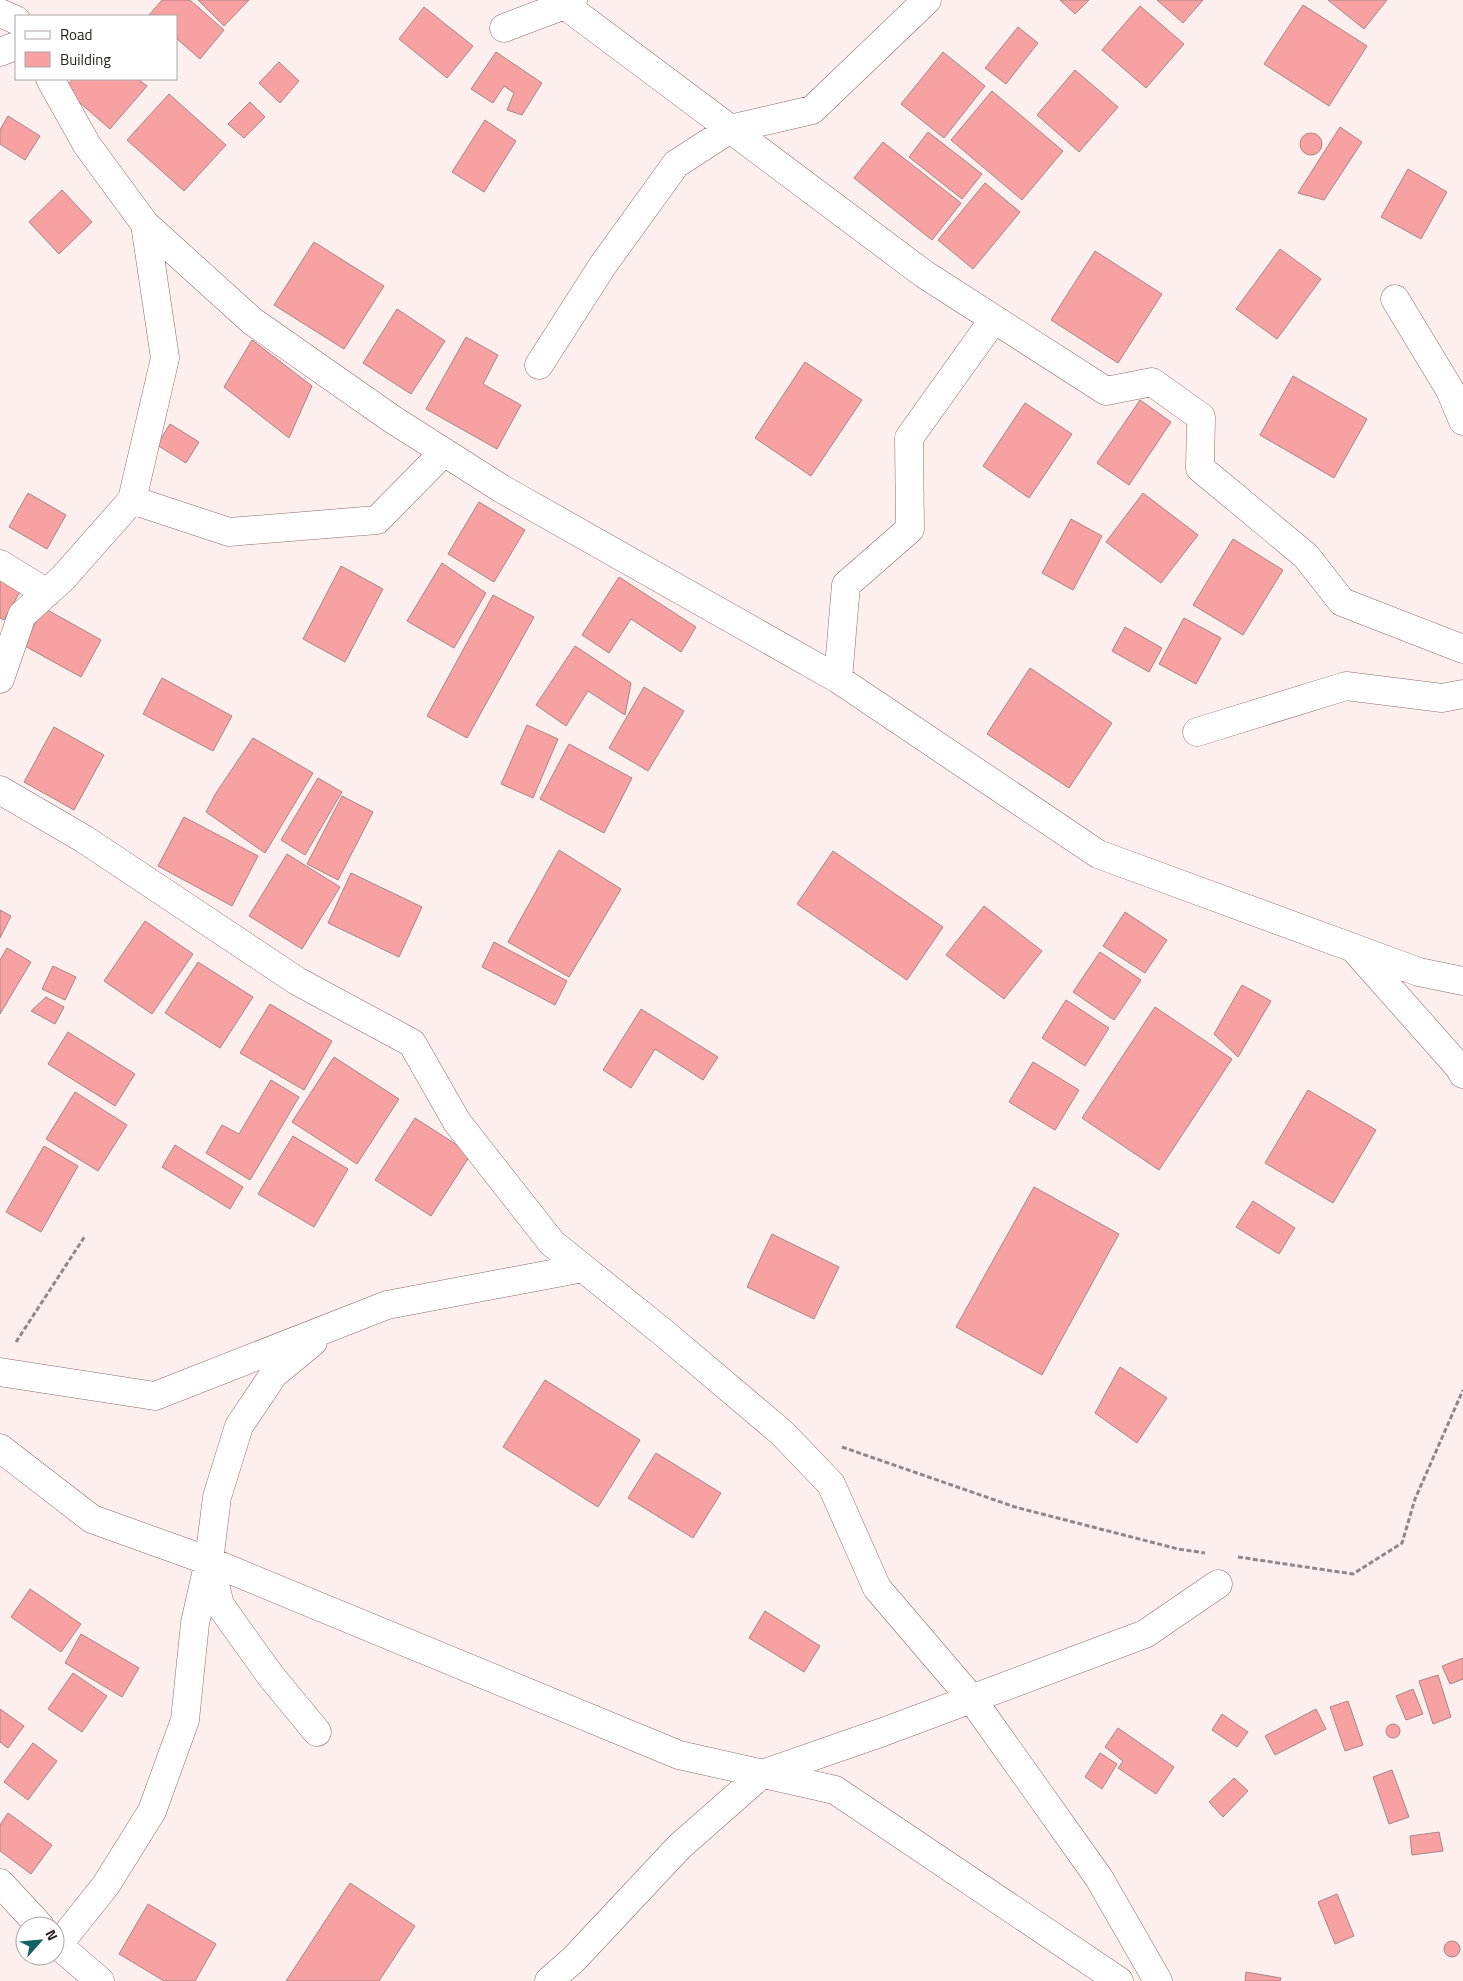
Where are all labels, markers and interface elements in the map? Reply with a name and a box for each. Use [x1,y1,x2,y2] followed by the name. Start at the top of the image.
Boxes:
[15,15,178,80] legend
[60,23,92,46] text: Road
[60,48,111,71] text: Building
[15,1916,65,1966] north arrow
[40,1926,64,1944] text: N

